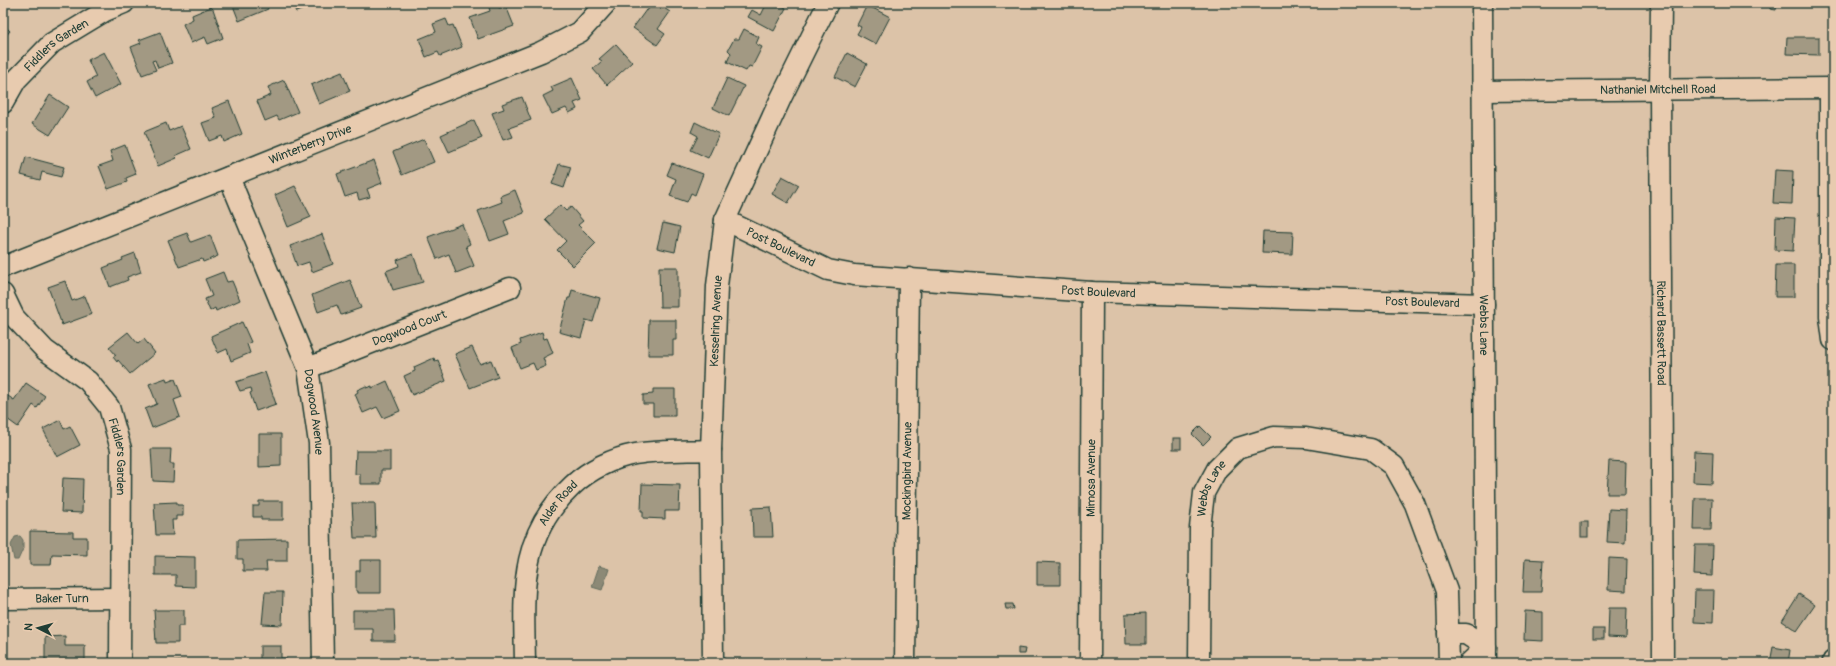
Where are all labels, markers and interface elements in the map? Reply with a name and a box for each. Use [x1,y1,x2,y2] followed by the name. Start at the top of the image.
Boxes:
[21,16,92,75] street label: Fiddlers Garden
[1600,82,1716,98] street label: Nathaniel Mitchell Road
[267,121,354,168] street label: Winterberry Drive
[744,224,818,271] street label: Post Boulevard
[707,275,726,367] street label: Kesselring Avenue
[1653,280,1669,386] street label: Richard Bassett Road
[1060,283,1136,301] street label: Post Boulevard
[1385,294,1460,311] street label: Post Boulevard
[1476,295,1491,355] street label: Webbs Lane
[370,307,449,350] street label: Dogwood Court
[300,368,326,455] street label: Dogwood Avenue
[105,416,128,496] street label: Fiddlers Garden
[899,422,916,520] street label: Mockingbird Avenue
[1084,439,1099,517] street label: Mimosa Avenue
[1194,457,1230,517] street label: Webbs Lane
[536,477,581,529] street label: Alder Road
[35,591,89,607] street label: Baker Turn
[18,608,58,648] north arrow
[22,622,35,631] text: N

